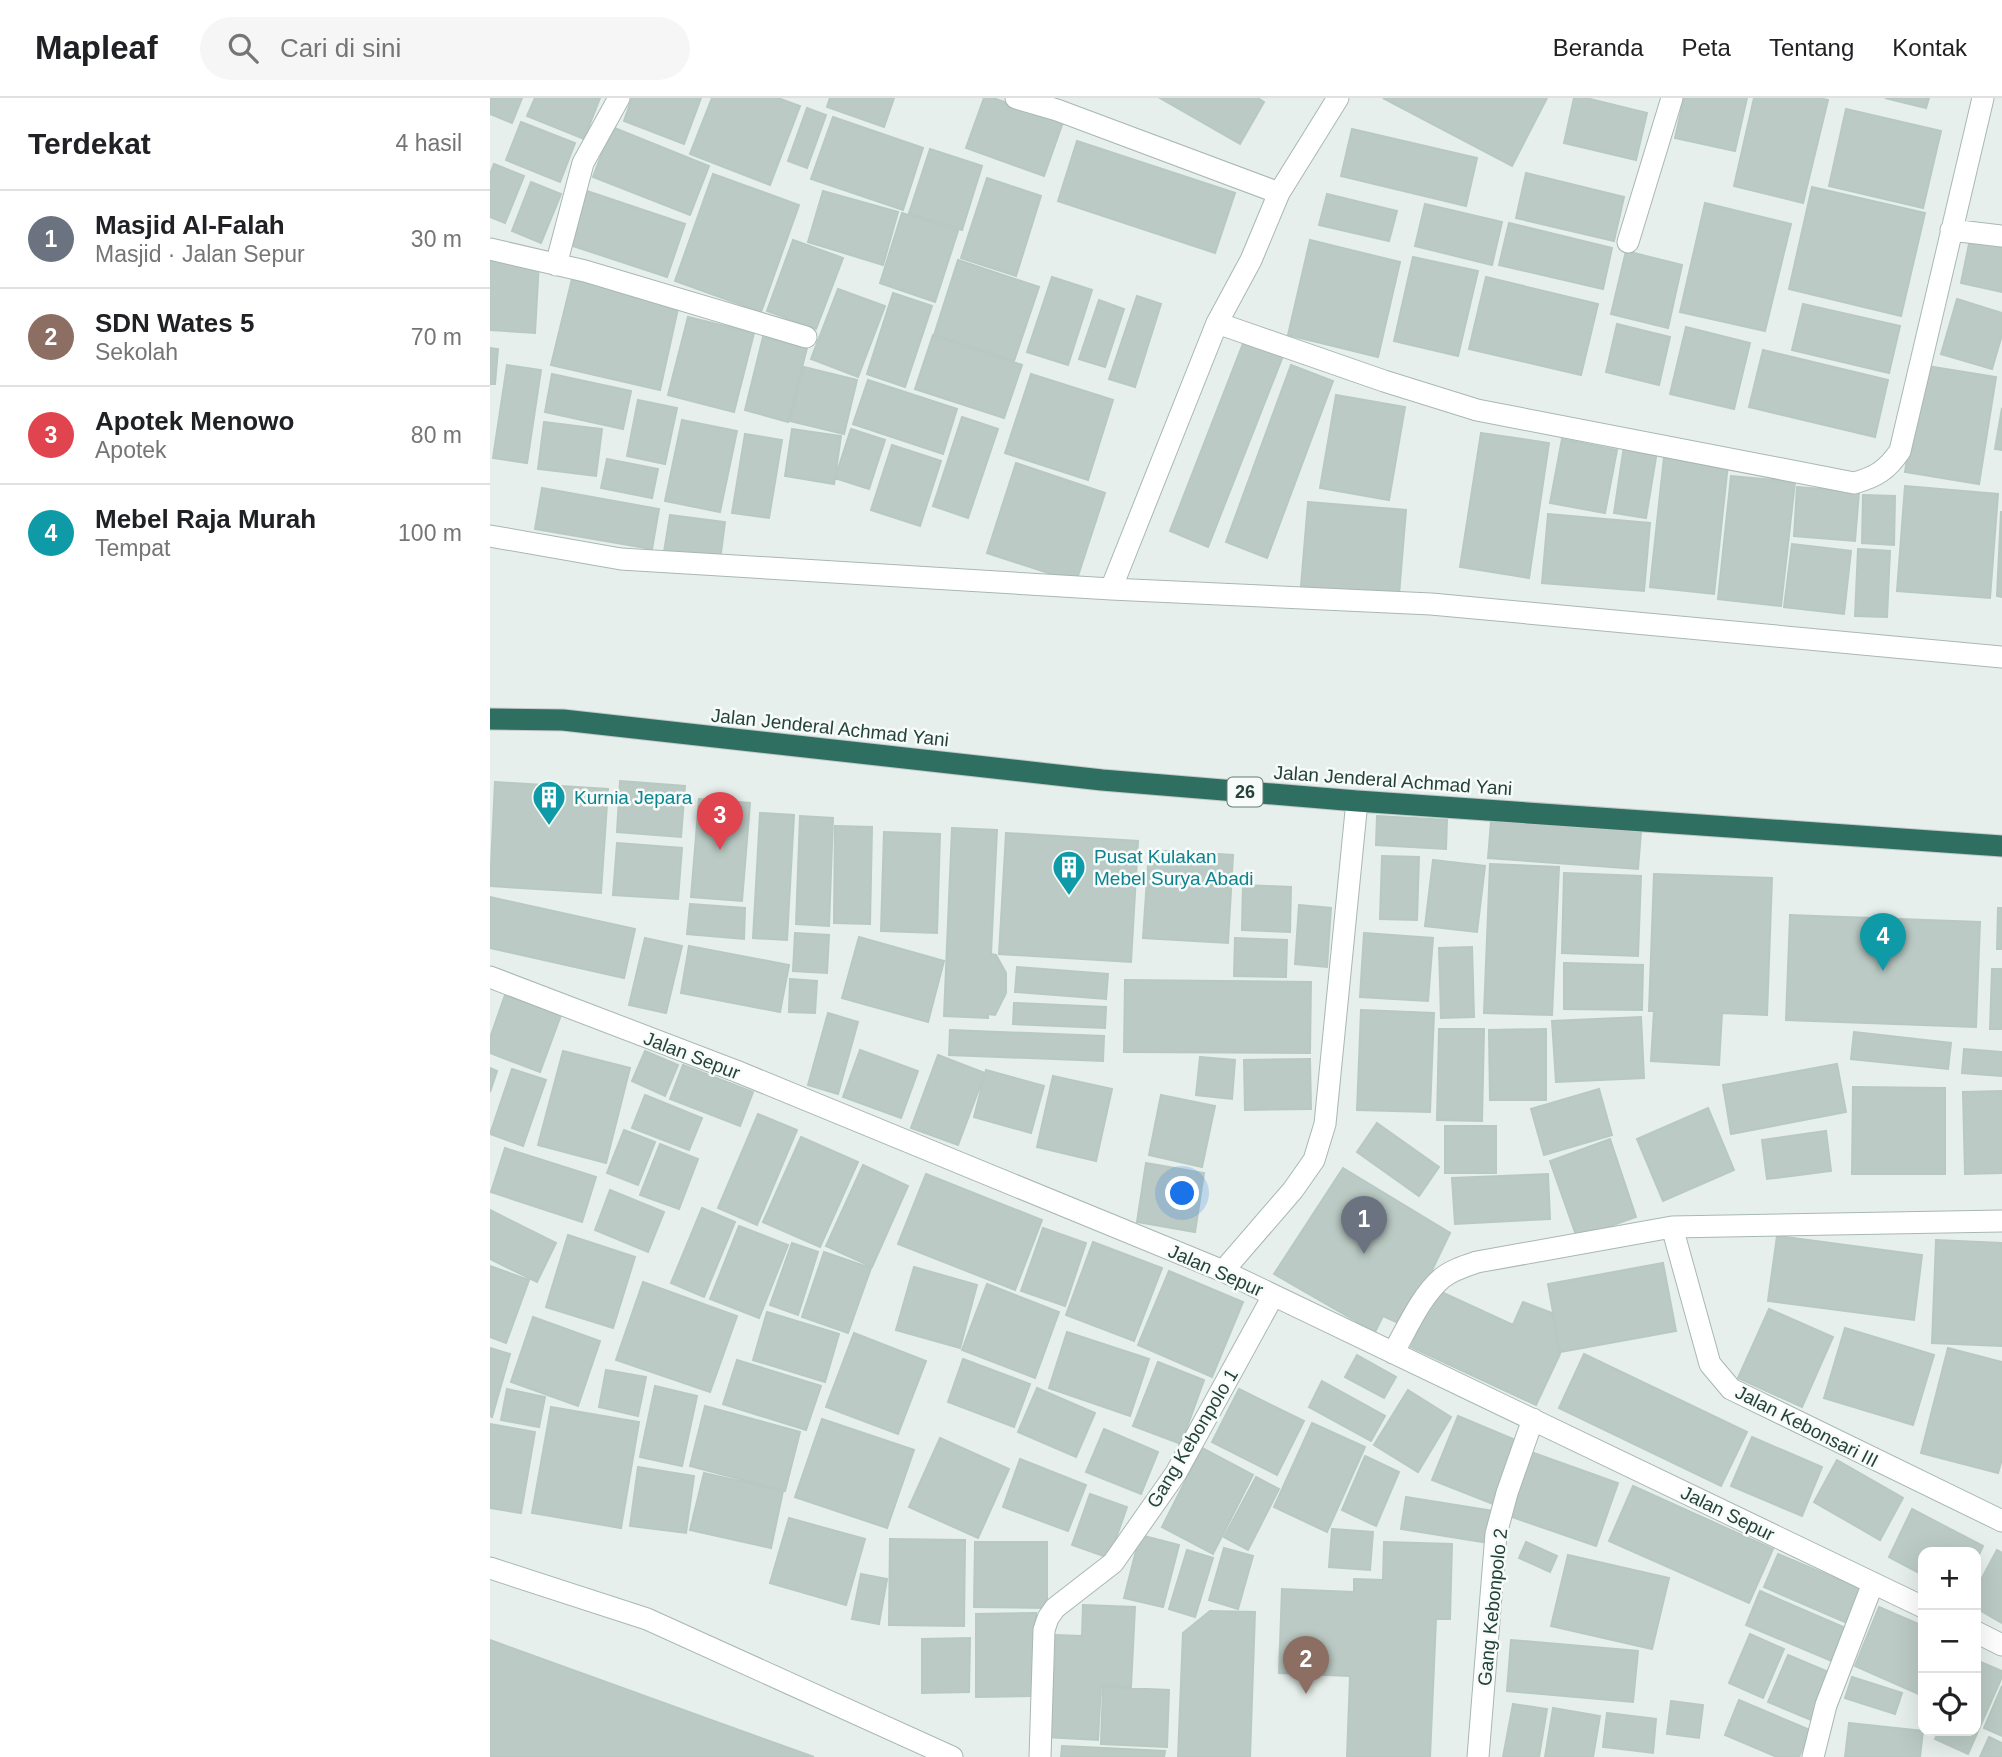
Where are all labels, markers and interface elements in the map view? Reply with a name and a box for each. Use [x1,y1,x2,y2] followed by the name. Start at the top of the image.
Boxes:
[200,17,690,80] search box
[35,29,158,66] text: Mapleaf
[224,29,262,67] icon: search
[280,33,401,63] text: Cari di sini
[1553,34,1644,61] text: Beranda
[1682,34,1731,61] text: Peta
[1769,34,1854,61] text: Tentang
[1892,34,1967,61] text: Kontak
[28,127,151,160] text: Terdekat
[396,130,462,156] text: 4 hasil
[95,210,285,240] text: Masjid Al-Falah
[45,226,57,252] text: 1
[411,226,462,252] text: 30 m
[95,241,305,267] text: Masjid · Jalan Sepur
[95,308,254,338] text: SDN Wates 5
[45,324,57,350] text: 2
[411,324,462,350] text: 70 m
[95,339,178,365] text: Sekolah
[95,406,294,436] text: Apotek Menowo
[45,422,57,448] text: 3
[411,422,462,448] text: 80 m
[95,437,167,463] text: Apotek
[95,504,316,534] text: Mebel Raja Murah
[45,520,57,546] text: 4
[398,520,462,546] text: 100 m
[95,535,170,561] text: Tempat
[710,705,950,750] street label: Jalan Jenderal Achmad Yani
[1273,762,1513,799] street label: Jalan Jenderal Achmad Yani
[530,778,568,827] building icon: Kurnia Jepara
[1228,778,1262,806] road number: 26
[574,787,693,808] place label: Kurnia Jepara
[697,792,743,850] pin: 3
[1094,846,1254,889] place label: Pusat Kulakan Mebel Surya Abadi
[1050,848,1088,897] building icon: Pusat Kulakan Mebel Surya Abadi
[1860,913,1906,971] pin: 4
[641,1027,744,1084] street label: Jalan Sepur
[1165,1176,1199,1210] your location
[1341,1196,1387,1254] pin: 1
[1165,1240,1267,1301] street label: Jalan Sepur
[1143,1365,1242,1512] street label: Gang Kebonpolo 1
[1732,1381,1882,1472] street label: Jalan Kebonsari III
[1678,1482,1779,1545] street label: Jalan Sepur
[1474,1527,1511,1687] street label: Gang Kebonpolo 2
[1918,1547,1981,1736] map controls
[1918,1547,1981,1610] button: +
[1918,1610,1981,1673] button: −
[1283,1636,1329,1694] pin: 2
[1918,1673,1981,1736] button: locate

